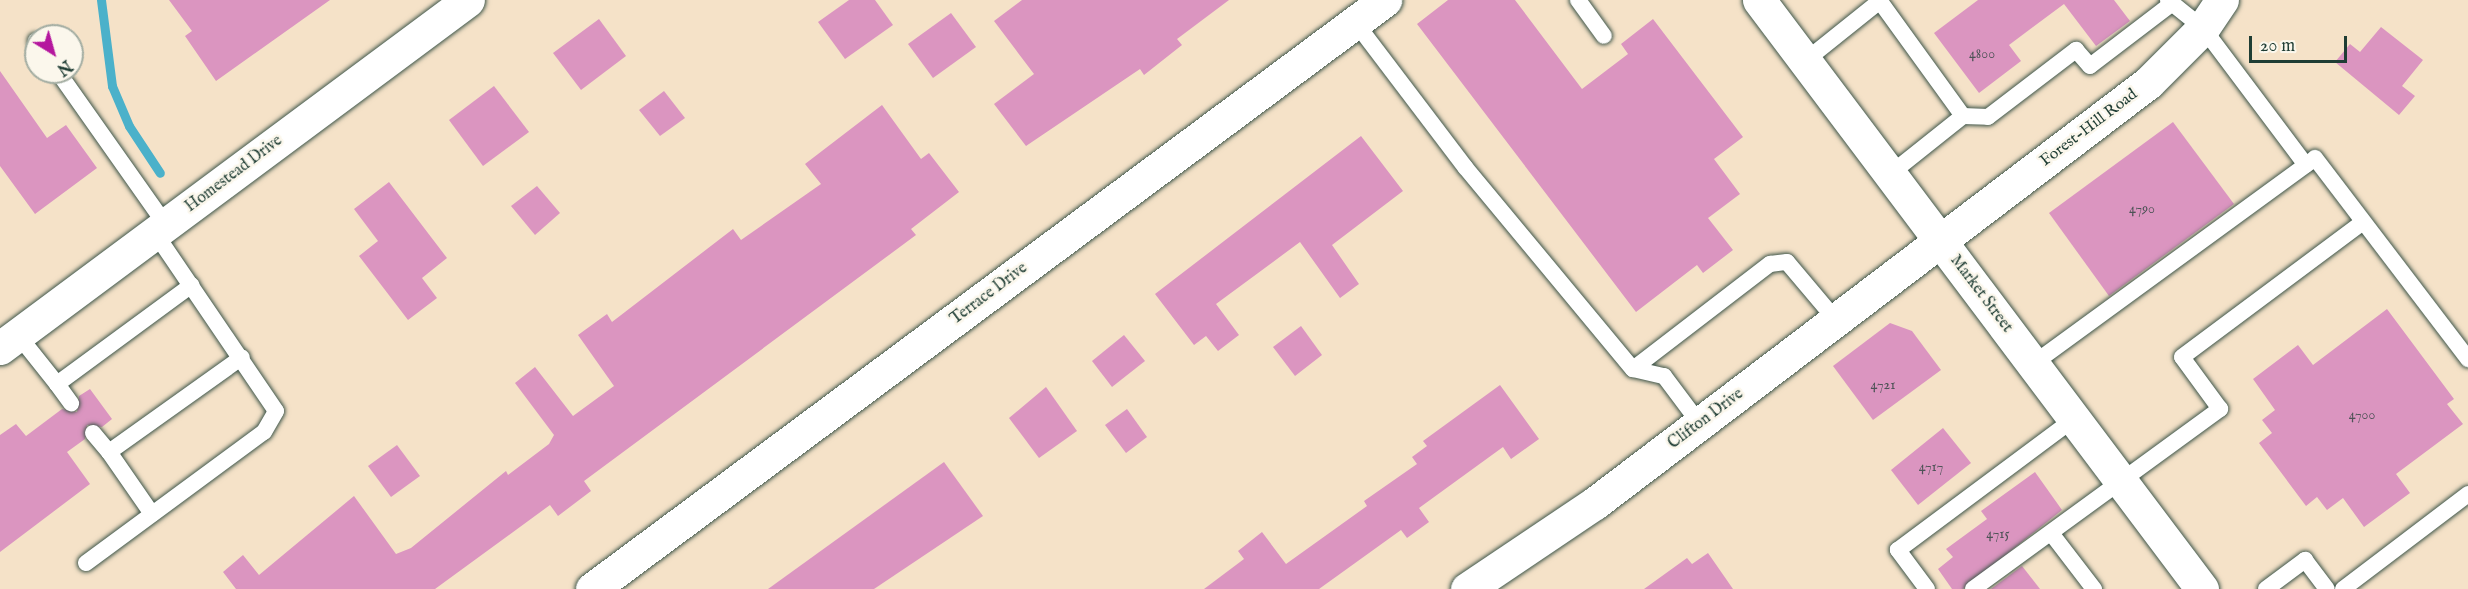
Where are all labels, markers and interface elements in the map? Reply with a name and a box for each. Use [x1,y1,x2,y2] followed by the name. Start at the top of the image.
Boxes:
[24,24,84,84] north arrow
[2252,24,2350,62] scale bar
[2260,35,2295,58] text: 20 m
[1969,46,1995,62] house number: 4800
[52,55,75,79] text: N
[2037,85,2141,171] street label: Forest-Hill Road
[182,131,286,217] street label: Homestead Drive
[2129,201,2155,217] house number: 4790
[1946,251,2016,337] street label: Market Street
[947,259,1031,329] street label: Terrace Drive
[1871,377,1895,393] house number: 4721
[1665,384,1747,454] street label: Clifton Drive
[2349,407,2375,423] house number: 4700
[1919,459,1943,475] house number: 4717
[1986,526,2010,542] house number: 4715

